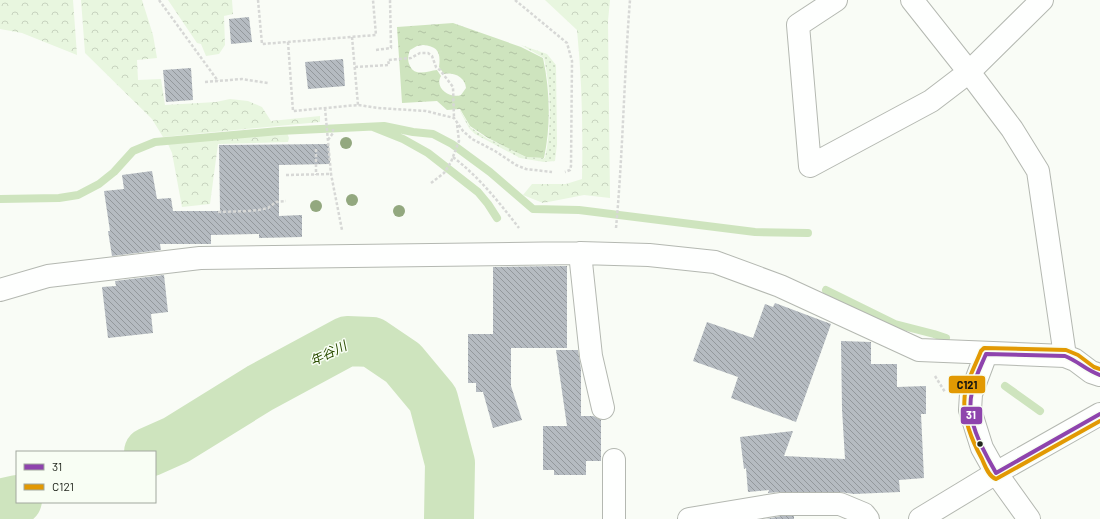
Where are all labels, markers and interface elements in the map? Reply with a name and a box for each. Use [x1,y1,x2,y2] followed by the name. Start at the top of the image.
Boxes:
[307,336,351,369] water label: 年谷川
[948,375,986,394] line badge: C121
[957,378,977,391] text: C121
[960,406,983,425] line badge: 31
[966,408,976,421] text: 31
[975,439,985,449] unlabelled marker
[16,451,156,503] legend
[52,459,62,473] text: 31
[52,479,74,493] text: C121

